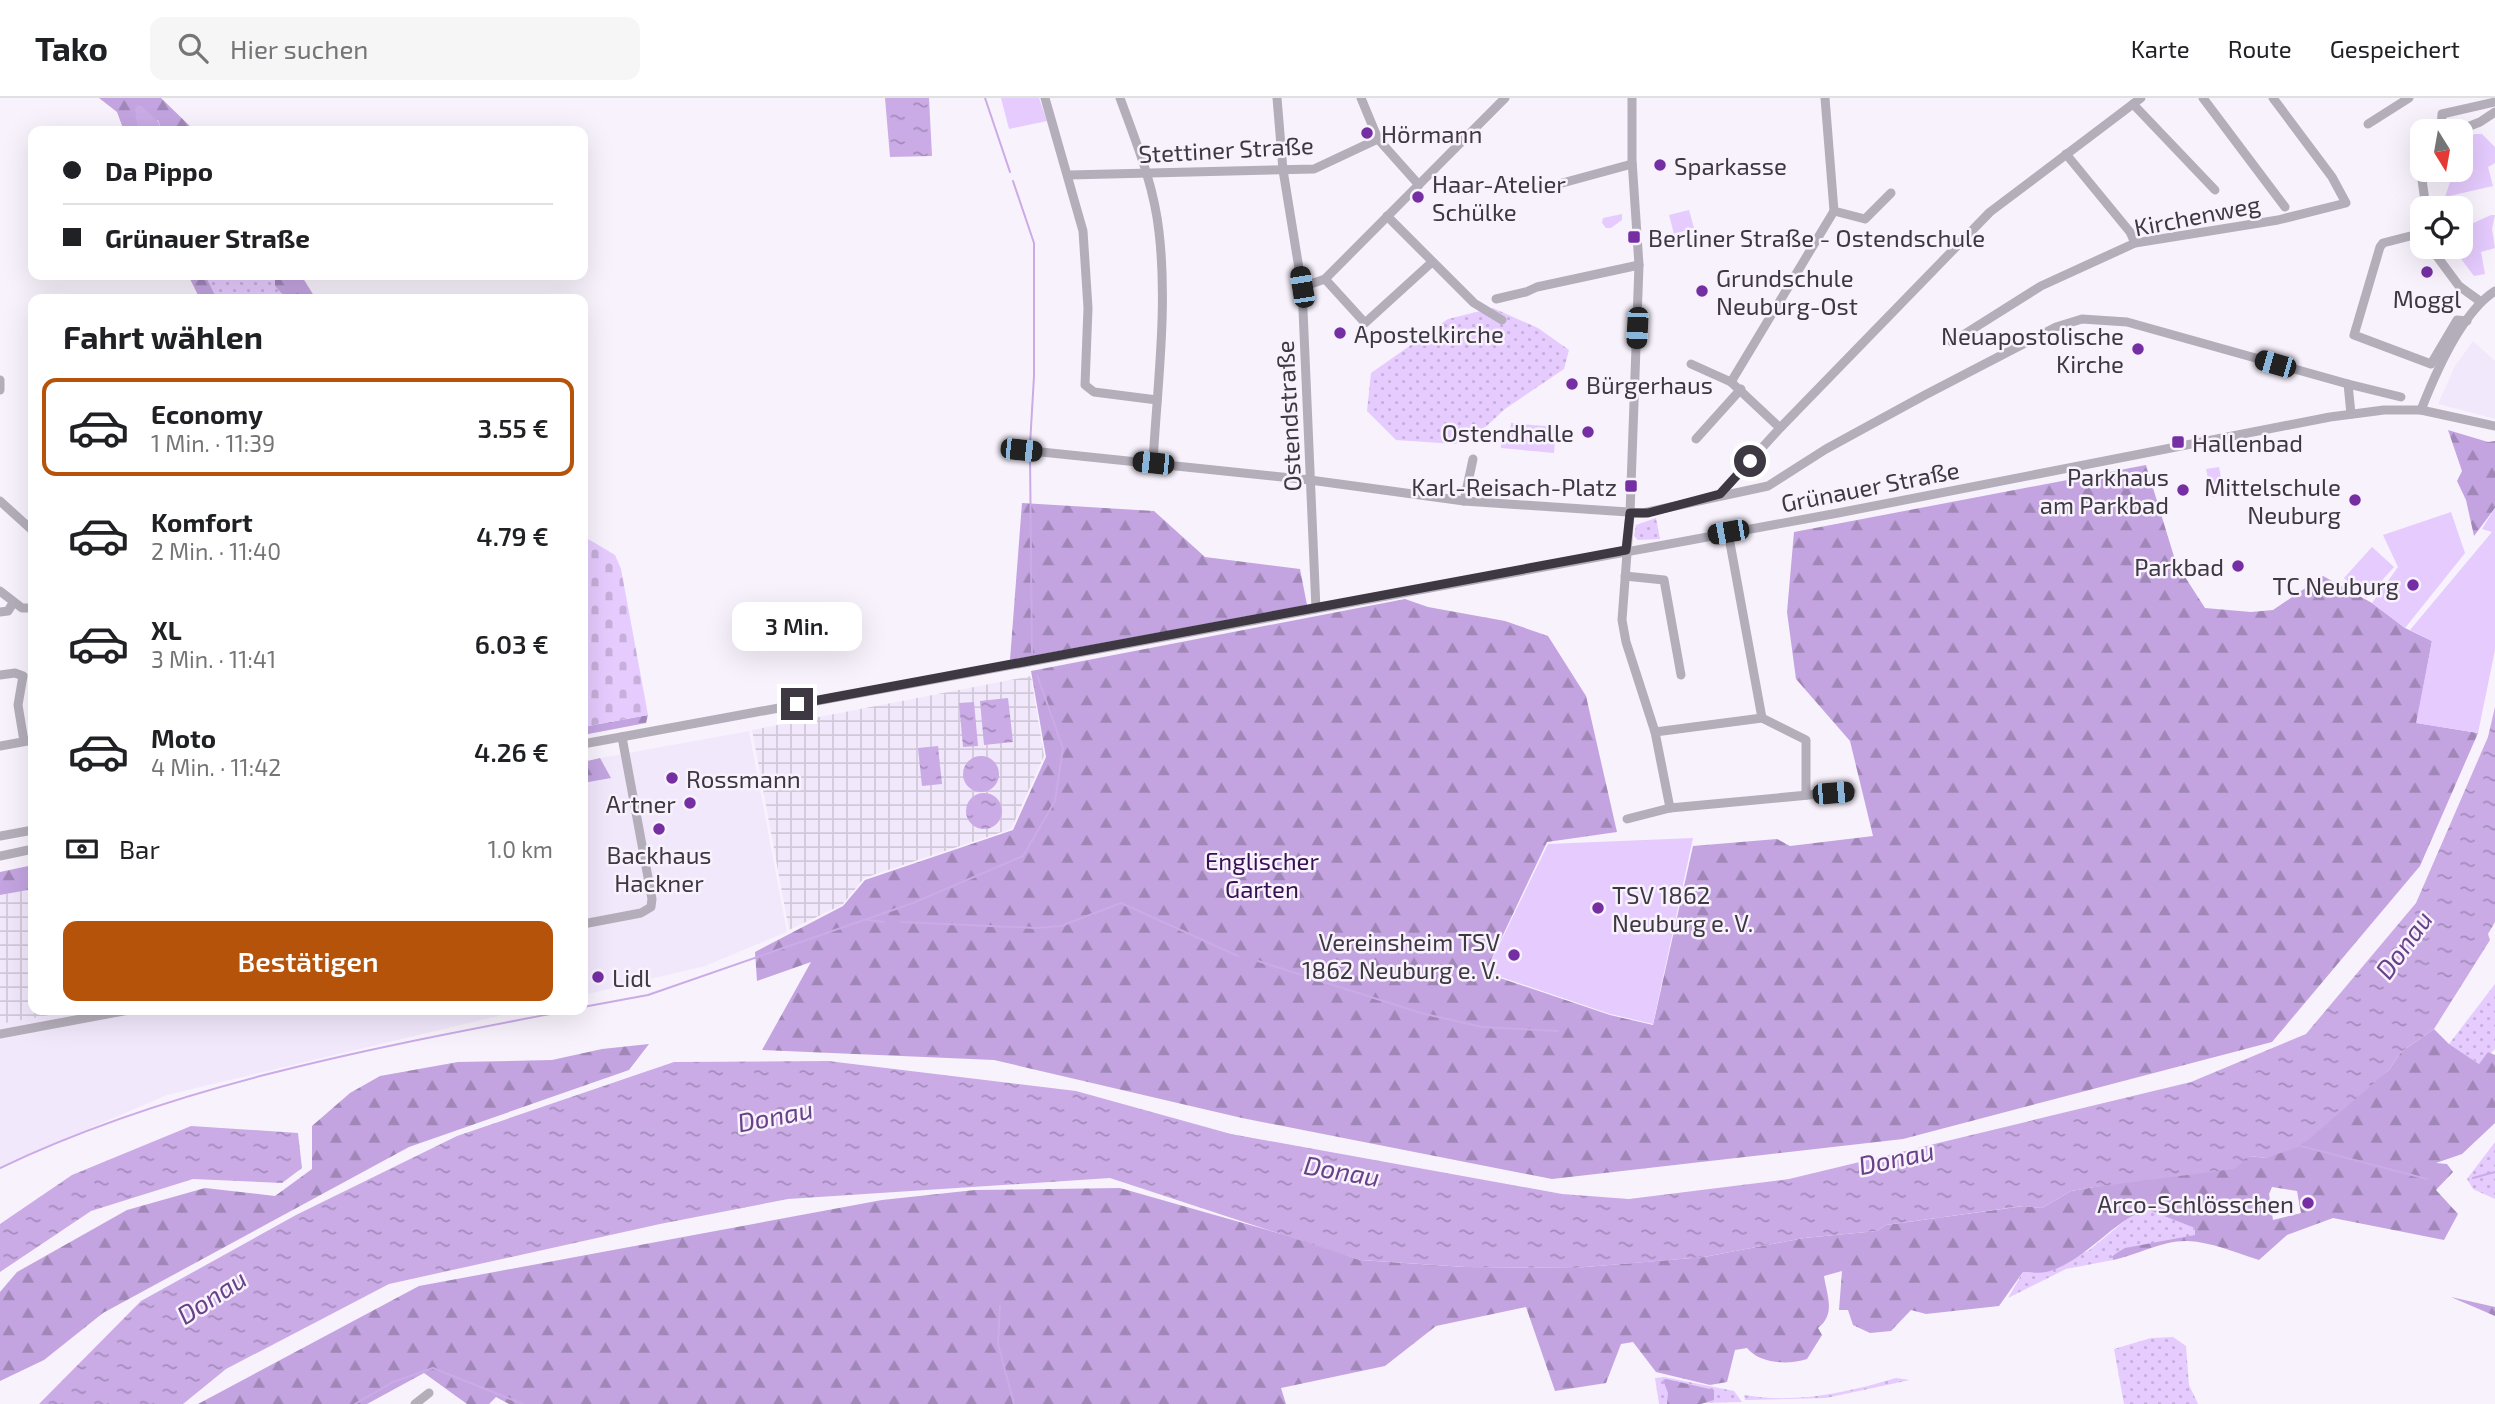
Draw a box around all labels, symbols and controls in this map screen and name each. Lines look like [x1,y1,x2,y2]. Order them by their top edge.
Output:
search box [150,17,640,80]
text: Tako [35,28,108,68]
icon: search [174,29,212,67]
text: Hier suchen [230,33,368,64]
text: Karte [2131,34,2190,63]
text: Route [2228,34,2292,63]
text: Gespeichert [2330,34,2460,63]
place label: Hörmann [1381,119,1482,148]
north arrow [2410,119,2473,182]
map controls [2410,119,2473,259]
marker: Hörmann [1359,125,1375,141]
street label: Stettiner Straße [1138,130,1314,168]
place label: Sparkasse [1674,151,1787,180]
text: Da Pippo [105,155,213,186]
marker: Sparkasse [1652,157,1668,173]
place label: Haar-Atelier Schülke [1432,169,1566,226]
marker: Haar-Atelier Schülke [1410,189,1426,205]
street label: Kirchenweg [2131,189,2263,241]
button: locate [2410,196,2473,259]
text: Grünauer Straße [105,222,310,253]
place label: Berliner Straße - Ostendschule [1648,223,1985,252]
marker: Berliner Straße - Ostendschule [1626,229,1642,245]
place label: Grundschule Neuburg-Ost [1716,263,1858,320]
marker: Moggl [2419,264,2435,280]
car [1289,265,1316,309]
marker: Grundschule Neuburg-Ost [1694,283,1710,299]
place label: Moggl [2393,284,2461,313]
car [1626,306,1649,350]
text: Fahrt wählen [63,317,263,355]
place label: Apostelkirche [1354,319,1504,348]
place label: Neuapostolische Kirche [1941,321,2124,378]
marker: Apostelkirche [1332,325,1348,341]
street label: Ostendstraße [1270,340,1306,492]
marker: Neuapostolische Kirche [2130,341,2146,357]
car [2252,348,2299,380]
place label: Bürgerhaus [1586,370,1713,399]
marker: Bürgerhaus [1564,376,1580,392]
icon: car [67,396,130,459]
text: Economy [151,398,263,429]
text: 3.55 € [478,412,549,443]
place label: Ostendhalle [1442,418,1574,447]
marker: Ostendhalle [1580,424,1596,440]
place label: Hallenbad [2192,428,2303,457]
text: 1 Min. · 11:39 [151,429,275,457]
marker: Hallenbad [2170,434,2186,450]
car [1000,437,1043,463]
route start [1734,445,1766,477]
car [1132,450,1175,476]
street label: Grünauer Straße [1778,455,1962,517]
place label: Parkhaus am Parkbad [2040,462,2169,519]
place label: Karl-Reisach-Platz [1411,472,1617,501]
place label: Mittelschule Neuburg [2204,472,2341,529]
marker: Karl-Reisach-Platz [1623,478,1639,494]
marker: Parkhaus am Parkbad [2175,482,2191,498]
marker: Mittelschule Neuburg [2347,492,2363,508]
icon: car [67,504,130,567]
text: Komfort [151,506,253,537]
car [1706,518,1751,546]
text: 4.79 € [476,520,549,551]
text: 2 Min. · 11:40 [151,537,281,565]
place label: Parkbad [2134,552,2224,581]
marker: Parkbad [2230,558,2246,574]
place label: TC Neuburg [2273,571,2399,600]
marker: TC Neuburg [2405,577,2421,593]
callout: 3 Min. [732,602,862,652]
icon: car [67,612,130,675]
text: 3 Min. [765,612,829,640]
text: XL [151,614,182,645]
text: 6.03 € [475,628,549,659]
text: 3 Min. · 11:41 [151,645,276,673]
route end [781,688,813,720]
icon: car [67,720,130,783]
text: Moto [151,722,216,753]
text: 4.26 € [474,736,549,767]
text: 4 Min. · 11:42 [151,753,281,781]
place label: Rossmann [686,764,801,793]
marker: Rossmann [664,770,680,786]
car [1812,781,1855,805]
place label: Artner [606,789,676,818]
marker: Artner [682,795,698,811]
marker: Backhaus Hackner [651,821,667,837]
icon: cash [63,830,101,868]
text: Bar [119,833,160,864]
text: 1.0 km [488,835,553,863]
place label: Backhaus Hackner [607,840,712,897]
park label: Englischer Garten [1205,846,1319,903]
place label: TSV 1862 Neuburg e. V. [1612,880,1753,937]
marker: TSV 1862 Neuburg e. V. [1590,900,1606,916]
water label: Donau [2368,904,2438,984]
button: Bestätigen [63,921,553,1001]
place label: Vereinsheim TSV 1862 Neuburg e. V. [1302,927,1500,984]
marker: Vereinsheim TSV 1862 Neuburg e. V. [1506,947,1522,963]
place label: Lidl [612,963,651,992]
marker: Lidl [590,969,606,985]
water label: Donau [734,1092,816,1138]
water label: Donau [1855,1134,1937,1180]
water label: Donau [1302,1148,1382,1192]
place label: Arco-Schlösschen [2097,1189,2294,1218]
marker: Arco-Schlösschen [2300,1195,2316,1211]
water label: Donau [170,1262,252,1330]

